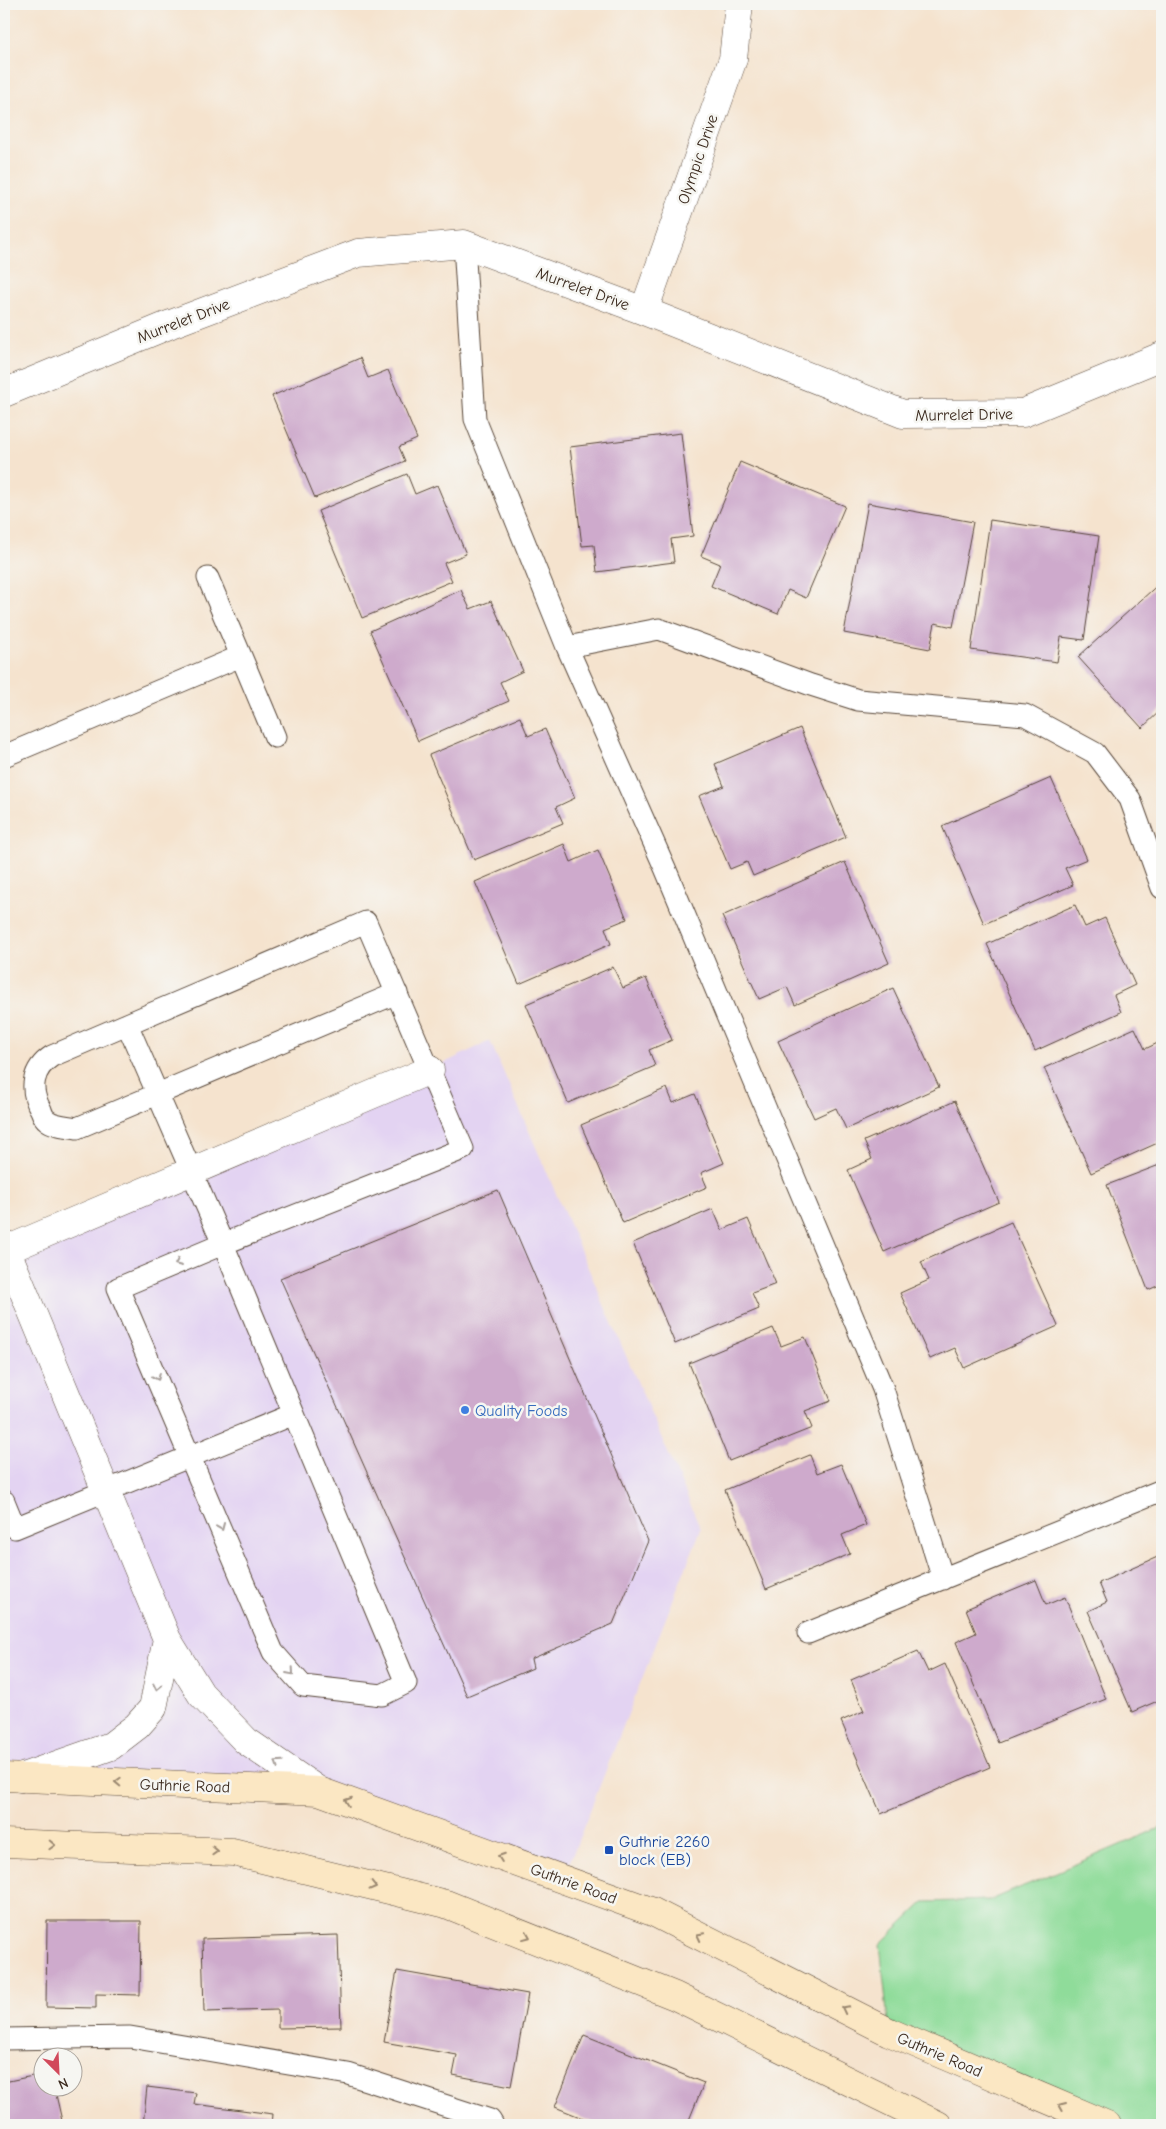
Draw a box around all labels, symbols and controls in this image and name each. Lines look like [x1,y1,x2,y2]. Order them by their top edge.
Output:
street label: Olympic Drive [674,112,722,207]
street label: Murrelet Drive [534,264,632,314]
street label: Murrelet Drive [134,295,232,347]
street label: Murrelet Drive [915,405,1013,425]
one-way arrow [174,1257,183,1267]
one-way arrow [150,1372,161,1381]
place label: Quality Foods [475,1402,568,1420]
marker: Quality Foods [459,1404,471,1416]
one-way arrow [215,1522,225,1531]
one-way arrow [285,1667,294,1676]
one-way arrow [152,1682,163,1691]
one-way arrow [275,1760,284,1769]
street label: Guthrie Road [139,1775,231,1797]
one-way arrow [113,1777,121,1787]
one-way arrow [344,1797,353,1807]
place label: Guthrie 2260 block (EB) [619,1833,710,1869]
one-way arrow [49,1840,57,1850]
marker: Guthrie 2260 block (EB) [603,1844,615,1856]
one-way arrow [212,1846,219,1856]
one-way arrow [497,1853,506,1863]
street label: Guthrie Road [528,1860,619,1908]
one-way arrow [369,1880,378,1891]
one-way arrow [522,1930,531,1941]
one-way arrow [697,1932,706,1942]
one-way arrow [841,2005,850,2015]
street label: Guthrie Road [894,2029,985,2081]
north arrow [32,2046,82,2096]
text: N [55,2074,71,2093]
one-way arrow [1058,2102,1067,2112]

